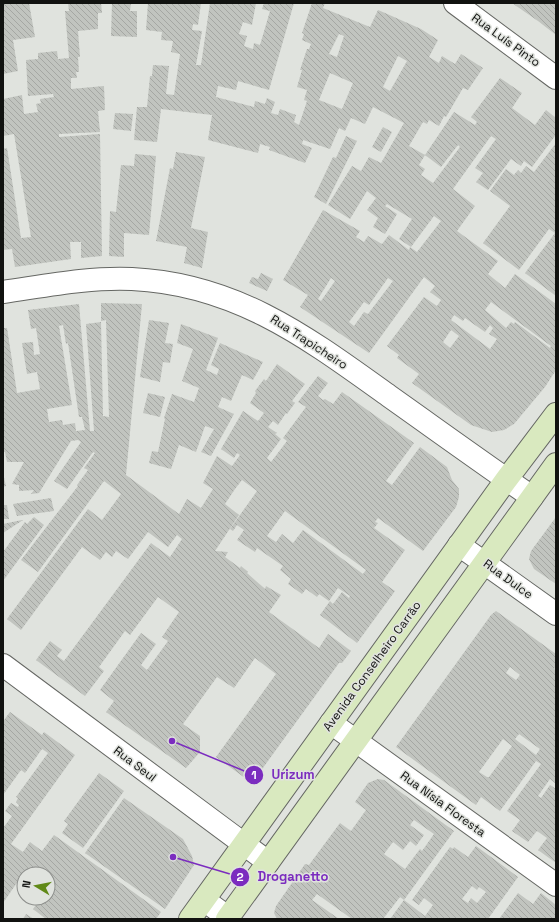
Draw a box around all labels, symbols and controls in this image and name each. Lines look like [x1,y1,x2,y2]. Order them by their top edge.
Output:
street label: Rua Luís Pinto [468,10,544,70]
street label: Rua Trapicheiro [267,311,351,373]
street label: Rua Dulce [480,556,536,602]
street label: Avenida Conselheiro Carrão [319,598,425,734]
street label: Rua Seul [110,743,160,785]
callout: Urizum [244,762,323,787]
text: Urizum [271,766,315,783]
text: 1 [251,767,257,783]
street label: Rua Nísia Floresta [397,768,489,840]
callout: Droganetto [230,864,337,889]
north arrow [16,866,56,906]
text: Droganetto [258,868,329,885]
text: 2 [236,869,244,885]
text: N [19,879,34,889]

